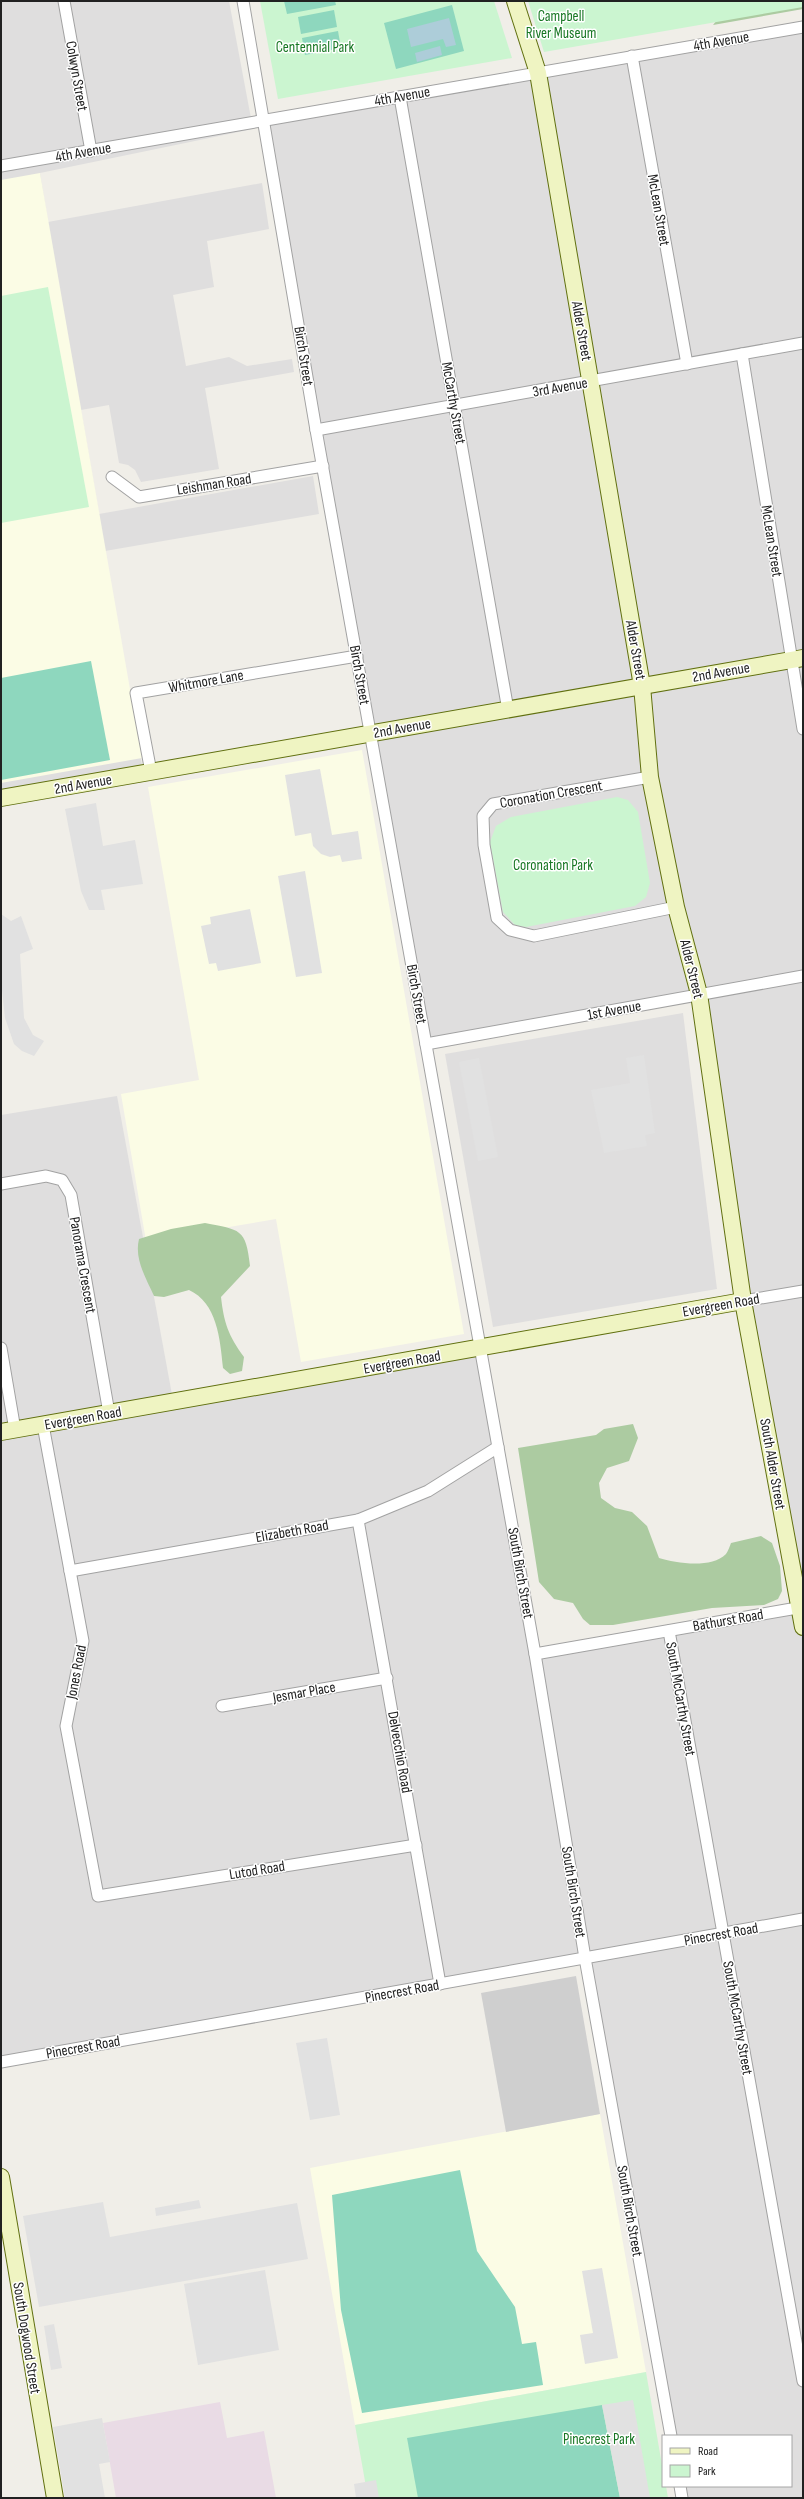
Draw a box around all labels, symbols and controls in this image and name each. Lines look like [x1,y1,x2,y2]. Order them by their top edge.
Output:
park label: Campbell River Museum [526,7,596,43]
street label: 4th Avenue [692,27,750,56]
park label: Centennial Park [276,38,355,57]
street label: Colwyn Street [61,40,92,113]
street label: 4th Avenue [373,82,431,111]
street label: 4th Avenue [54,138,112,167]
street label: McLean Street [643,173,674,248]
street label: Alder Street [567,299,596,363]
street label: Birch Street [289,325,318,388]
street label: McCarthy Street [437,361,470,446]
street label: 3rd Avenue [531,373,589,402]
street label: Leishman Road [175,469,253,500]
street label: McLean Street [756,504,787,579]
street label: Alder Street [621,618,650,682]
street label: Birch Street [345,644,374,707]
street label: 2nd Avenue [691,658,751,687]
street label: Whitmore Lane [167,666,245,697]
street label: 2nd Avenue [372,714,432,743]
street label: 2nd Avenue [53,770,113,799]
street label: Coronation Crescent [498,776,604,813]
park label: Coronation Park [513,856,593,875]
street label: Alder Street [675,937,708,1001]
street label: Birch Street [402,963,431,1026]
street label: 1st Avenue [586,996,642,1025]
street label: Panorama Crescent [65,1215,100,1315]
street label: Evergreen Road [681,1289,761,1322]
street label: Evergreen Road [362,1346,442,1379]
street label: Evergreen Road [43,1402,123,1435]
street label: South Alder Street [755,1417,790,1512]
street label: Elizabeth Road [254,1516,330,1547]
street label: South Birch Street [503,1526,538,1621]
street label: Bathurst Road [691,1605,765,1636]
street label: South McCarthy Street [661,1641,700,1758]
street label: Jones Road [62,1644,91,1702]
street label: Jesmar Place [270,1678,337,1708]
street label: Delvecchio Road [383,1710,416,1794]
street label: South Birch Street [557,1845,590,1940]
street label: Lutod Road [228,1857,286,1884]
street label: Pinecrest Road [683,1919,760,1950]
street label: South McCarthy Street [718,1960,757,2077]
street label: Pinecrest Road [364,1976,441,2007]
street label: Pinecrest Road [45,2032,122,2063]
street label: South Birch Street [612,2164,647,2259]
street label: South Dogwood Street [8,2281,45,2396]
park label: Pinecrest Park [563,2430,635,2449]
legend [662,2435,792,2487]
text: Road [698,2444,718,2459]
text: Park [698,2464,716,2479]

